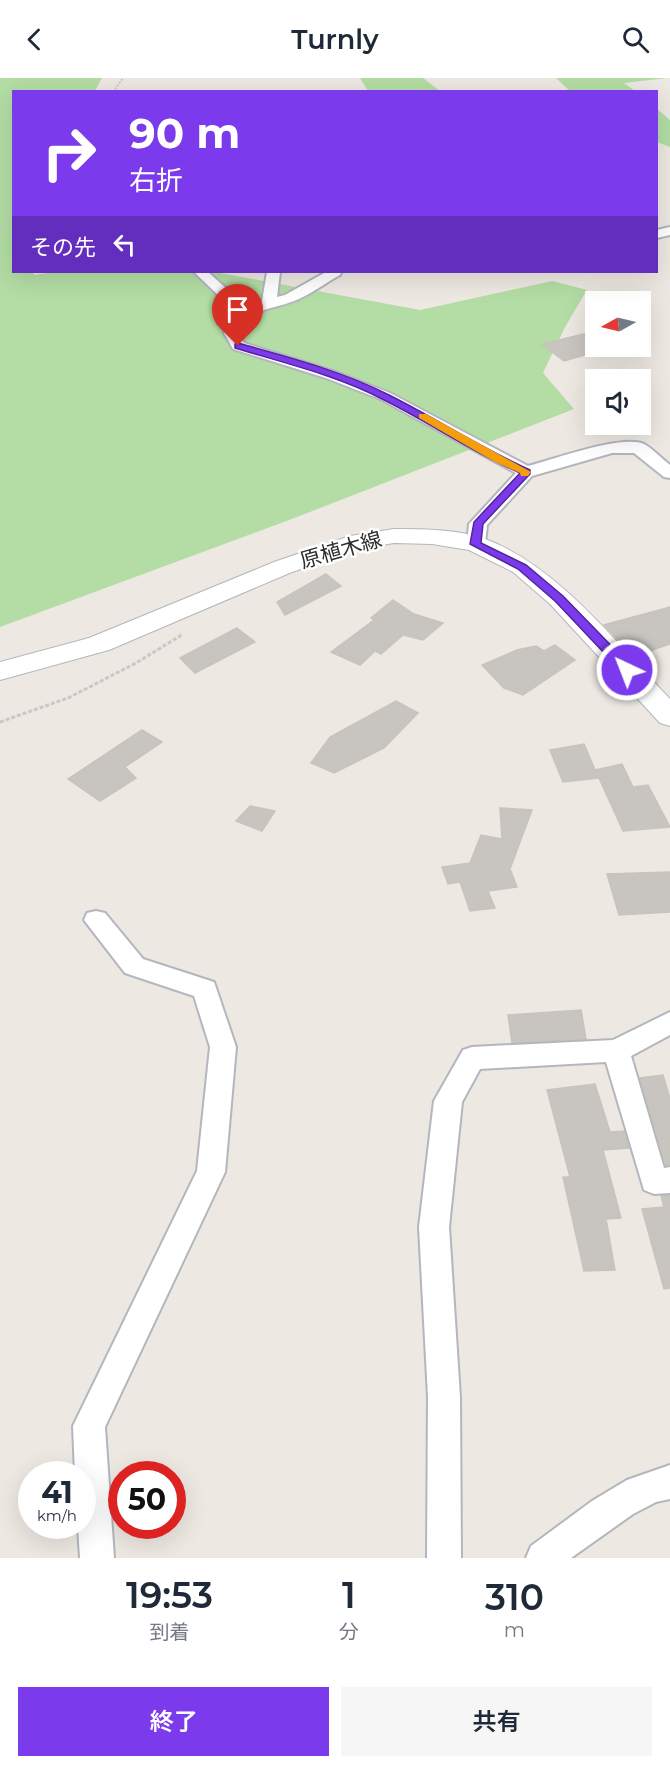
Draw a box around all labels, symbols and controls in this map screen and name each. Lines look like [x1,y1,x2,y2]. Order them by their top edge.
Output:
icon: back [18,23,51,56]
text: Turnly [291,23,379,56]
icon: search [619,23,652,56]
text: 90 m [129,107,240,159]
icon: right [30,114,108,192]
text: 右折 [129,164,183,197]
icon: left [108,228,141,261]
text: その先 [30,234,96,261]
pin [212,284,263,346]
north arrow [585,291,651,357]
map controls [585,291,651,435]
icon: arrive [221,293,254,326]
button: sound [585,369,651,435]
street label: 原植木線 [297,526,385,573]
position arrow [595,638,659,702]
speed limit sign: 50 [108,1461,186,1539]
text: 41 [41,1474,73,1511]
text: km/h [37,1506,77,1525]
text: 19:53 [126,1573,213,1617]
text: 1 [342,1573,356,1617]
text: 310 [485,1575,544,1619]
text: m [504,1618,525,1642]
text: 到着 [149,1620,189,1644]
text: 分 [339,1620,359,1644]
button: 終了 [18,1687,329,1756]
button: 共有 [341,1687,652,1756]

